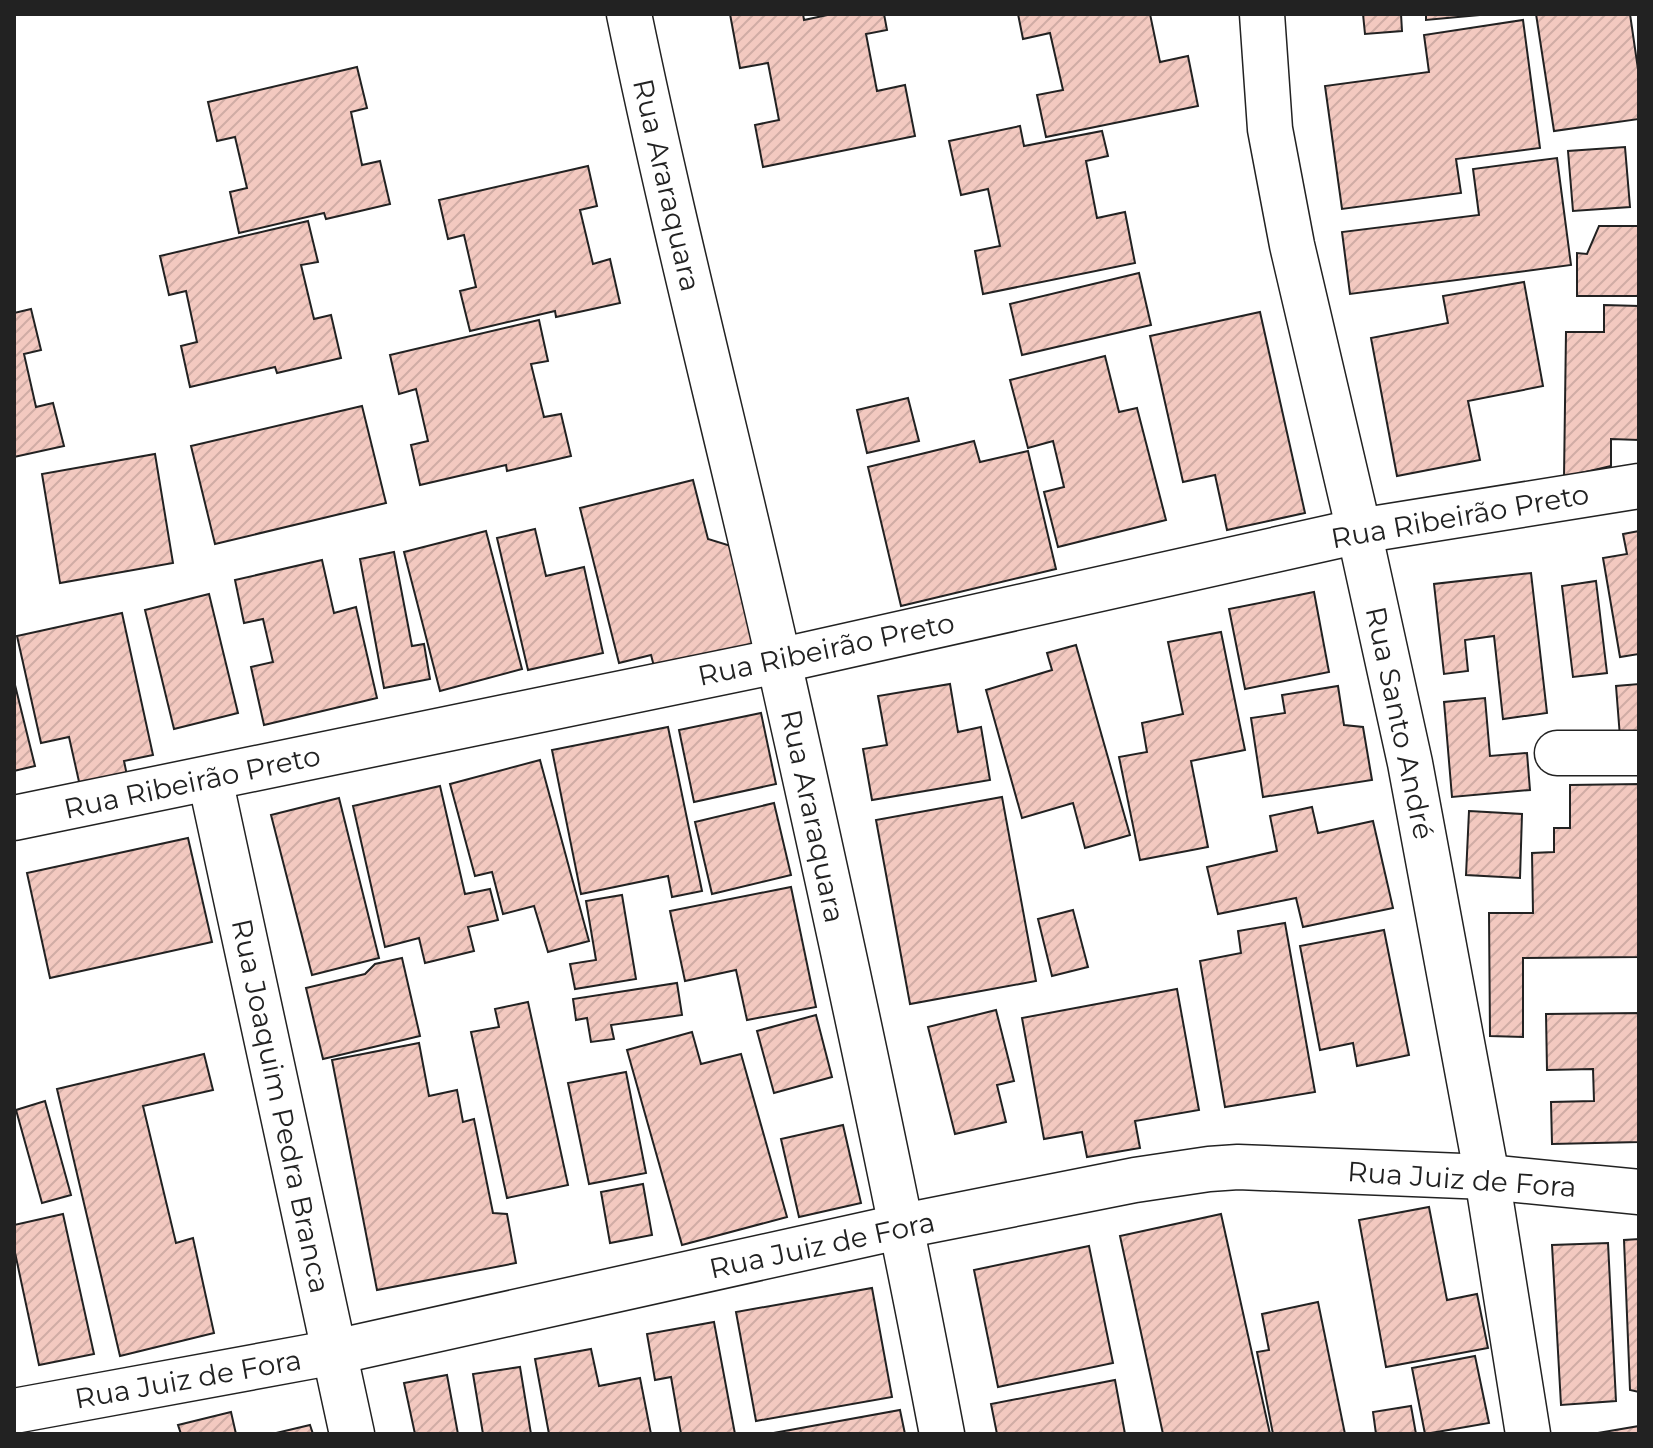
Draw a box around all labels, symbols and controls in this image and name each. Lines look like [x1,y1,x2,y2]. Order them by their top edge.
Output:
street label: Rua Araraquara [626,75,708,295]
street label: Rua Ribeirão Preto [1328,477,1592,555]
street label: Rua Santo André [1359,604,1441,842]
street label: Rua Ribeirão Preto [695,605,957,693]
street label: Rua Araraquara [774,706,852,926]
street label: Rua Ribeirão Preto [61,738,323,826]
street label: Rua Joaquim Pedra Branca [225,916,337,1296]
street label: Rua Juiz de Fora [1346,1154,1578,1204]
street label: Rua Juiz de Fora [706,1205,938,1285]
street label: Rua Juiz de Fora [72,1342,304,1416]

